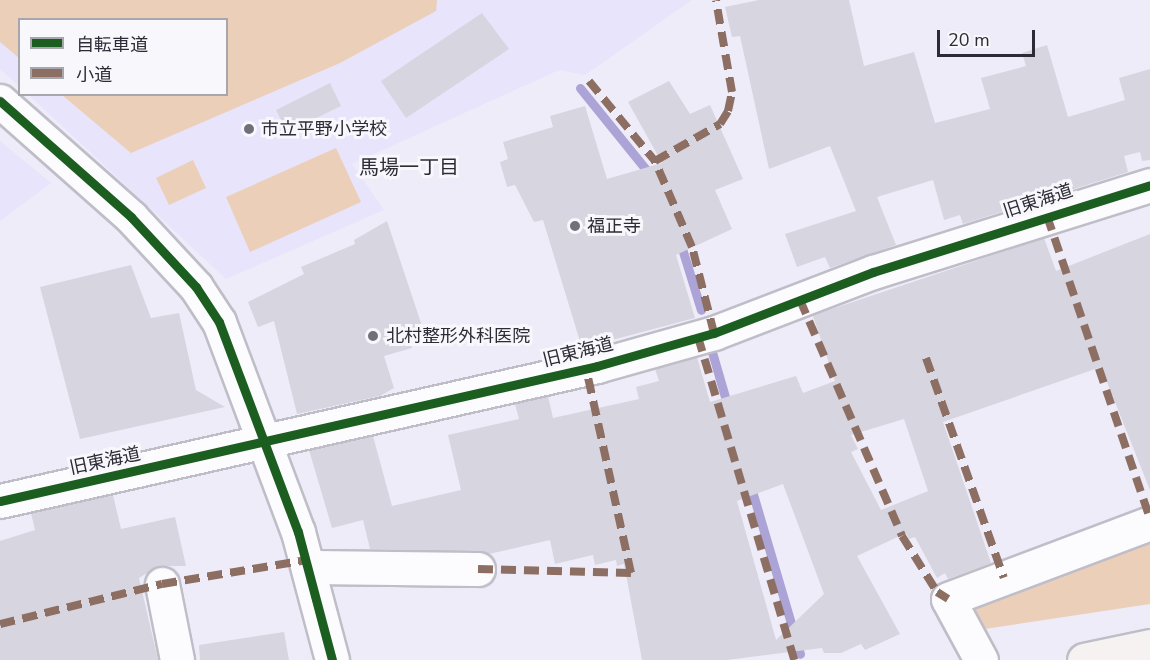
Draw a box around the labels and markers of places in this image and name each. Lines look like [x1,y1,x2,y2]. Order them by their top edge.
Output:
place label: 市立平野小学校 [261,118,387,140]
marker: 市立平野小学校 [242,122,256,136]
place label: 福正寺 [587,215,641,237]
marker: 福正寺 [568,219,582,233]
place label: 北村整形外科医院 [386,325,530,347]
marker: 北村整形外科医院 [364,327,382,345]

